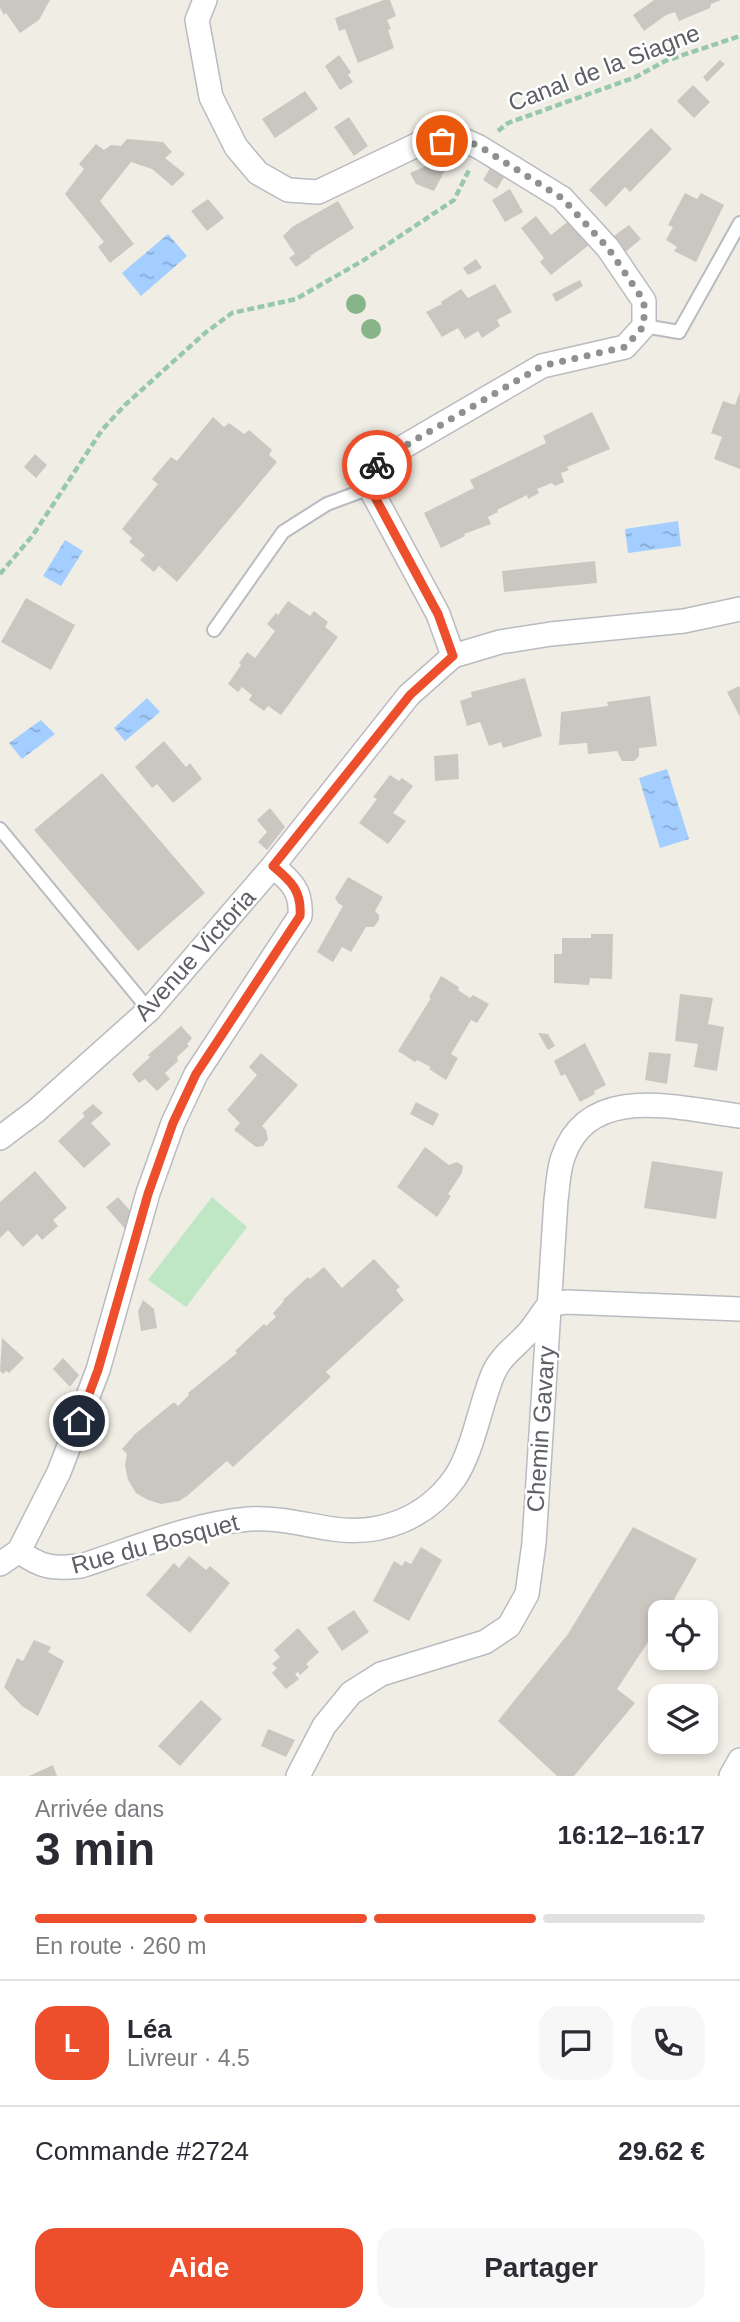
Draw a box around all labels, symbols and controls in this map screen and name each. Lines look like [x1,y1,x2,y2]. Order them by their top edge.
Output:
street label: Canal de la Siagne [504,19,703,116]
pin [412,111,472,171]
icon: bag [423,122,461,160]
courier [342,430,412,500]
icon: bike [358,446,396,484]
street label: Avenue Victoria [129,883,261,1026]
street label: Chemin Gavary [521,1345,560,1513]
pin [49,1391,109,1451]
icon: home [60,1402,98,1440]
street label: Rue du Bosquet [68,1508,242,1579]
map controls [648,1600,718,1754]
button: locate [648,1600,718,1670]
button: layers [648,1684,718,1754]
text: Arrivée dans [35,1796,164,1822]
text: 16:12–16:17 [558,1820,705,1850]
text: 3 min [35,1823,155,1875]
text: En route · 260 m [35,1933,206,1959]
button: chat [539,2006,613,2080]
button: phone [631,2006,705,2080]
text: Léa [127,2014,172,2044]
text: L [64,2028,80,2058]
text: Livreur · 4.5 [127,2045,250,2071]
text: Commande #2724 [35,2136,249,2166]
text: 29.62 € [618,2136,705,2166]
button: Aide [35,2228,363,2308]
button: Partager [377,2228,705,2308]

